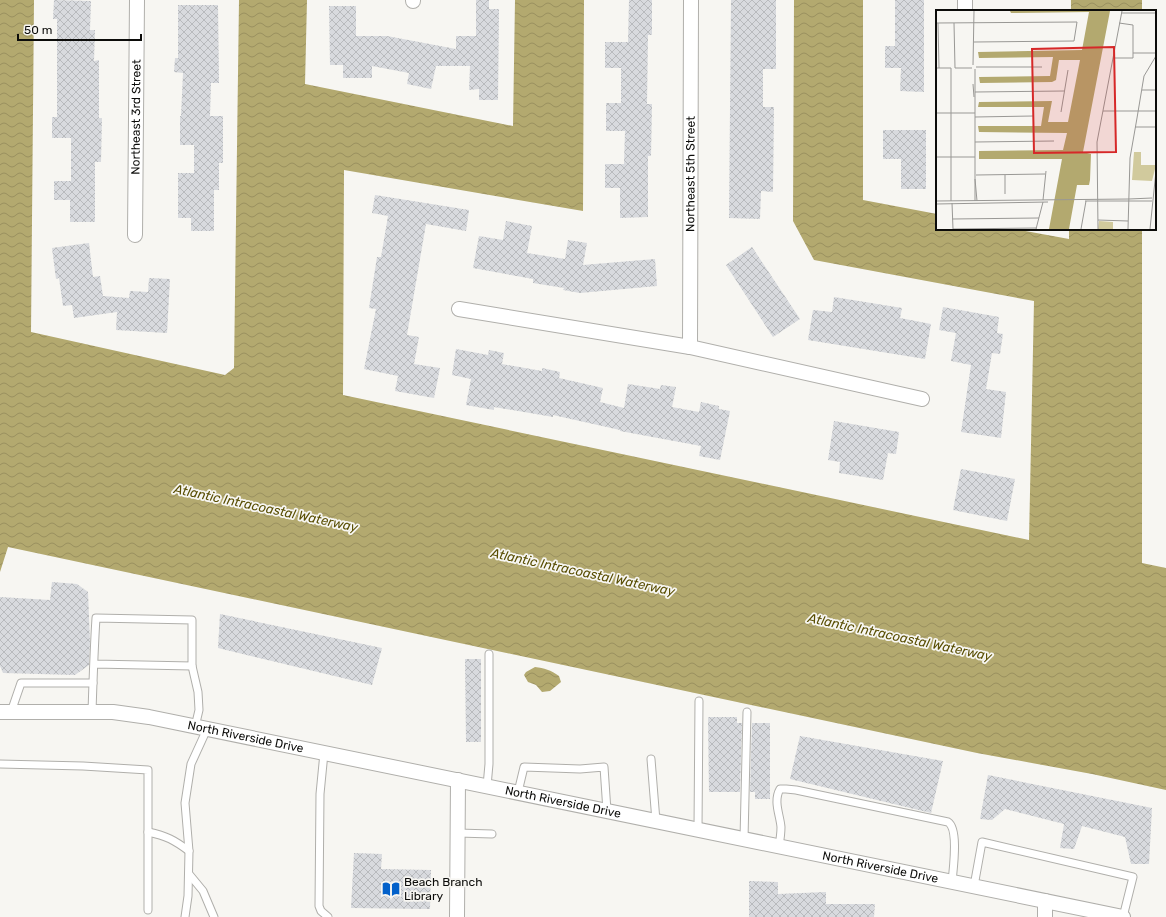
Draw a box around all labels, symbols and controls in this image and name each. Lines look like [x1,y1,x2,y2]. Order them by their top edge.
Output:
inset map [936,10,1156,230]
scale bar [18,16,141,42]
text: 50 m [24,23,52,37]
street label: Northeast 3rd Street [129,59,143,175]
street label: Northeast 5th Street [683,116,698,232]
water label: Atlantic Intracoastal Waterway [172,481,360,535]
water label: Atlantic Intracoastal Waterway [489,545,677,599]
water label: Atlantic Intracoastal Waterway [806,610,994,664]
street label: North Riverside Drive [186,718,305,756]
street label: North Riverside Drive [504,783,623,821]
street label: North Riverside Drive [821,848,940,886]
place label: Beach Branch Library [404,875,483,903]
library icon: Beach Branch Library [381,879,401,899]

